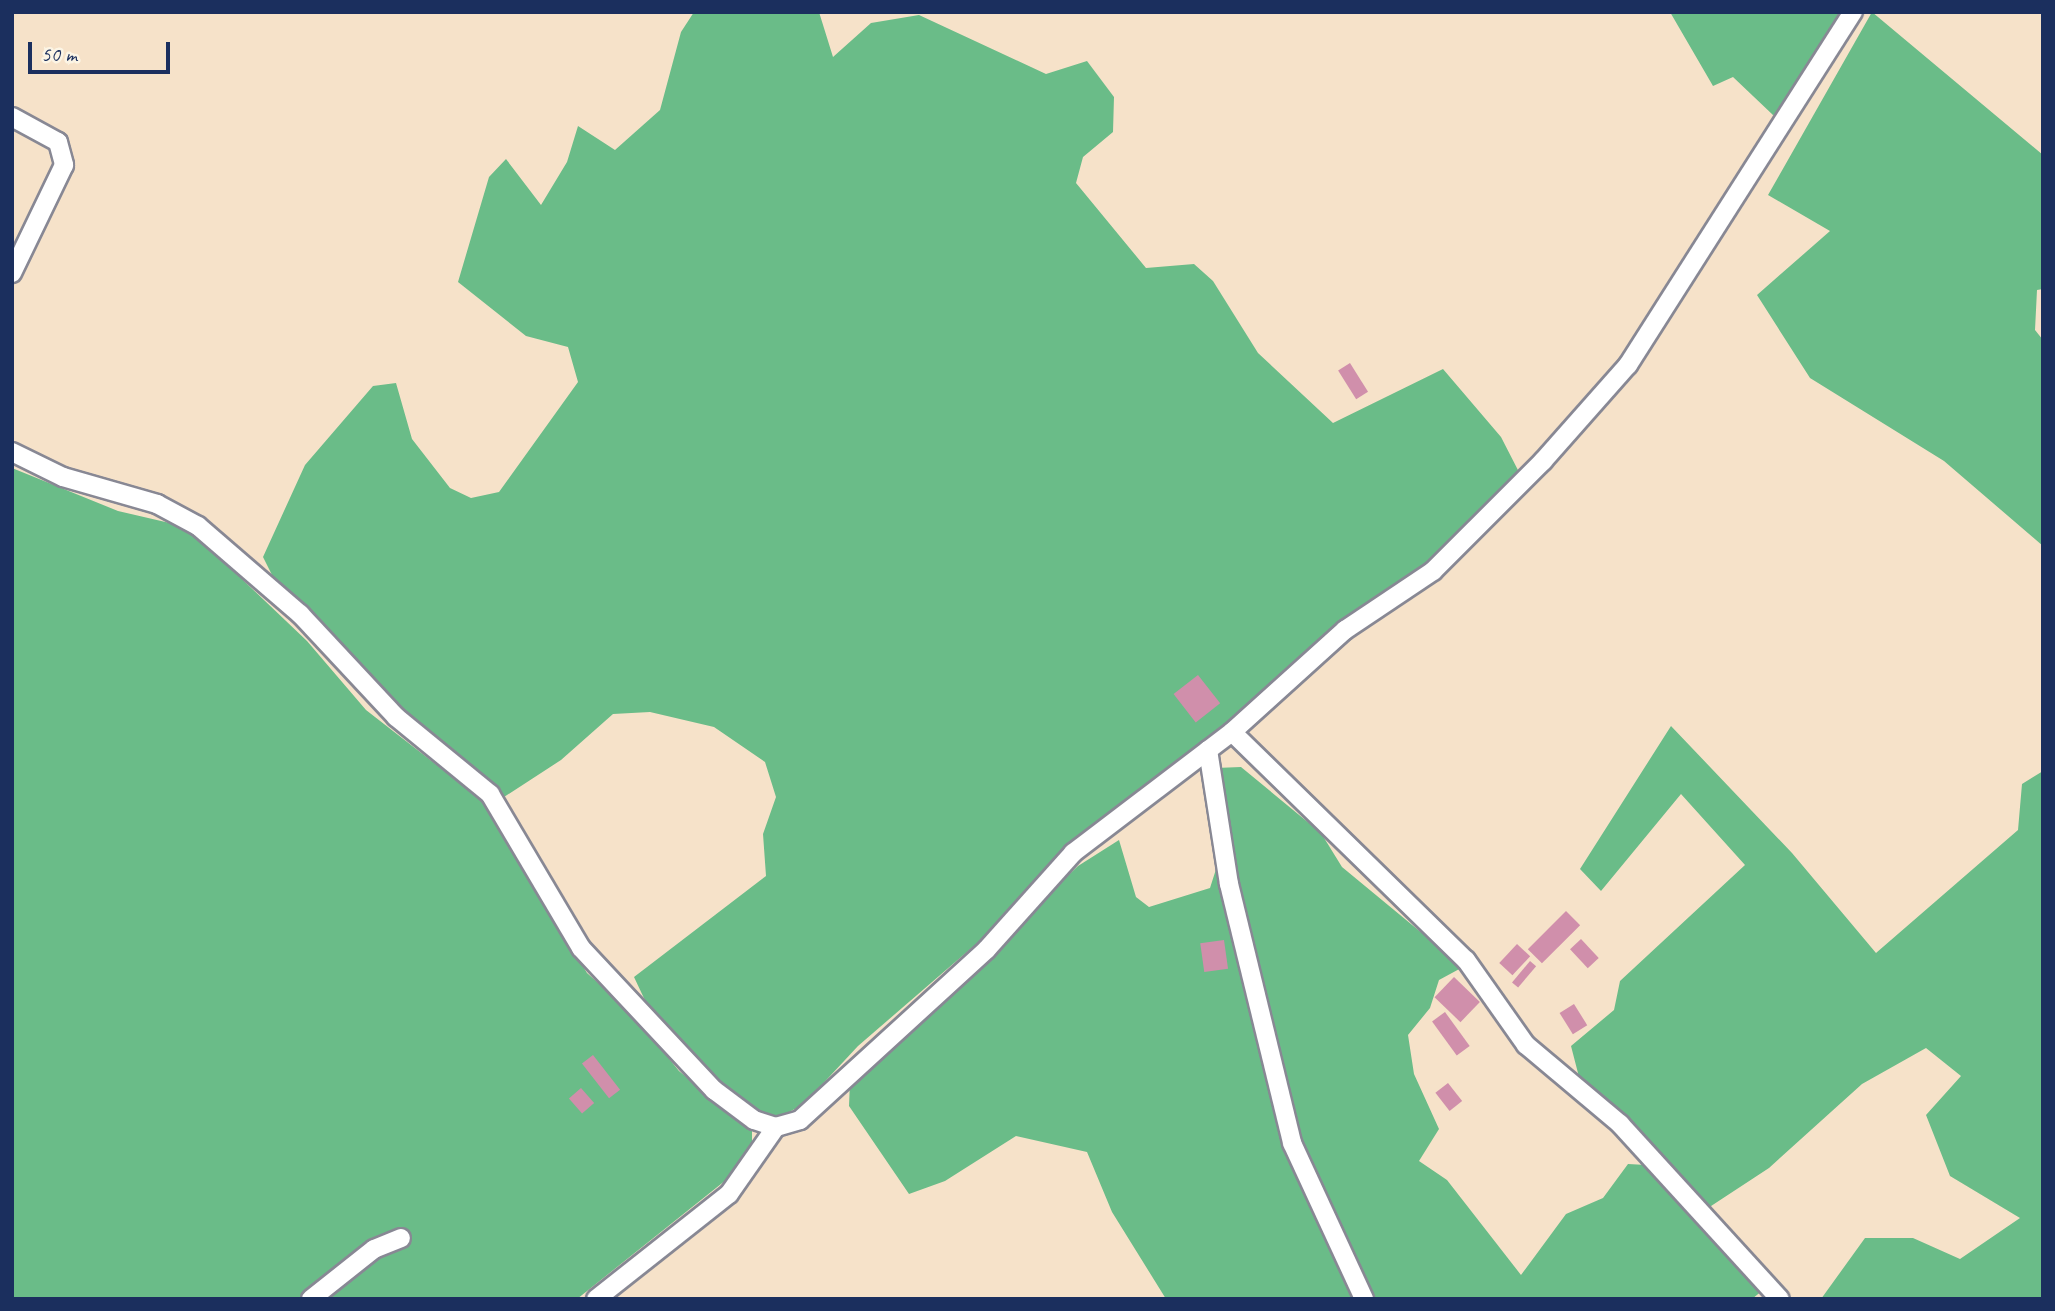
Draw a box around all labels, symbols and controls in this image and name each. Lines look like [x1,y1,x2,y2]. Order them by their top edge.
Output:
scale bar [32,28,173,72]
text: 50 m [41,41,77,67]

